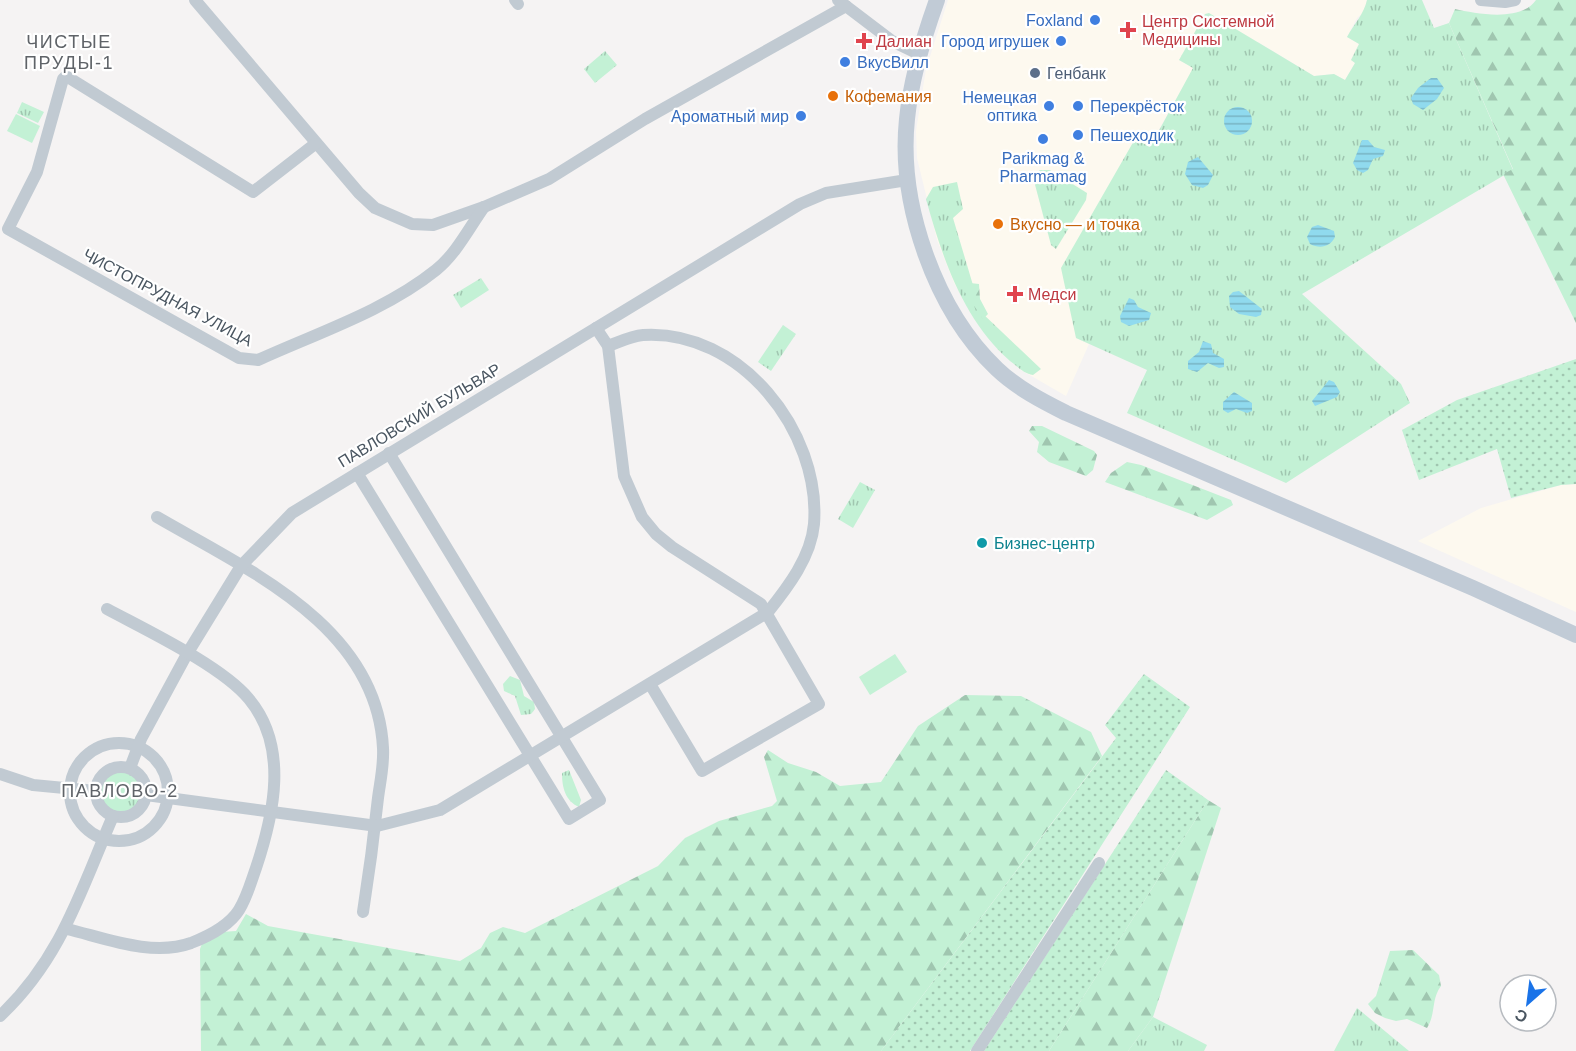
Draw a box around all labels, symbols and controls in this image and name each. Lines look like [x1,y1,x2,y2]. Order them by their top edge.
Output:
place label: Foxland [1026,12,1083,29]
marker: Foxland [1088,13,1102,27]
place label: Центр Системной Медицины [1142,13,1274,48]
marker: Центр Системной Медицины [1119,21,1137,39]
district label: ЧИСТЫЕ ПРУДЫ-1 [24,32,114,73]
place label: Далиан [876,33,932,50]
place label: Город игрушек [941,33,1050,50]
marker: Далиан [857,34,871,48]
marker: Город игрушек [1054,34,1068,48]
place label: ВкусВилл [857,54,929,71]
marker: ВкусВилл [838,55,852,69]
place label: Генбанк [1047,65,1107,82]
marker: Генбанк [1028,66,1042,80]
place label: Кофемания [845,88,932,105]
marker: Кофемания [826,89,840,103]
place label: Немецкая оптика [963,89,1037,124]
place label: Перекрёсток [1090,98,1185,115]
marker: Немецкая оптика [1042,99,1056,113]
marker: Перекрёсток [1071,99,1085,113]
place label: Ароматный мир [671,108,789,125]
marker: Ароматный мир [794,109,808,123]
place label: Пешеходик [1090,127,1174,144]
marker: Пешеходик [1071,128,1085,142]
marker: Parikmag & Pharmamag [1036,132,1050,146]
place label: Parikmag & Pharmamag [999,150,1087,185]
place label: Вкусно — и точка [1010,216,1140,233]
marker: Вкусно — и точка [991,217,1005,231]
street label: ЧИСТОПРУДНАЯ УЛИЦА [80,246,256,350]
marker: Медси [1006,285,1024,303]
place label: Медси [1028,286,1076,303]
street label: ПАВЛОВСКИЙ БУЛЬВАР [335,359,503,471]
place label: Бизнес-центр [994,535,1095,552]
marker: Бизнес-центр [975,536,989,550]
district label: ПАВЛОВО-2 [61,781,179,801]
north arrow [1498,973,1558,1033]
text: С [1512,1005,1530,1026]

